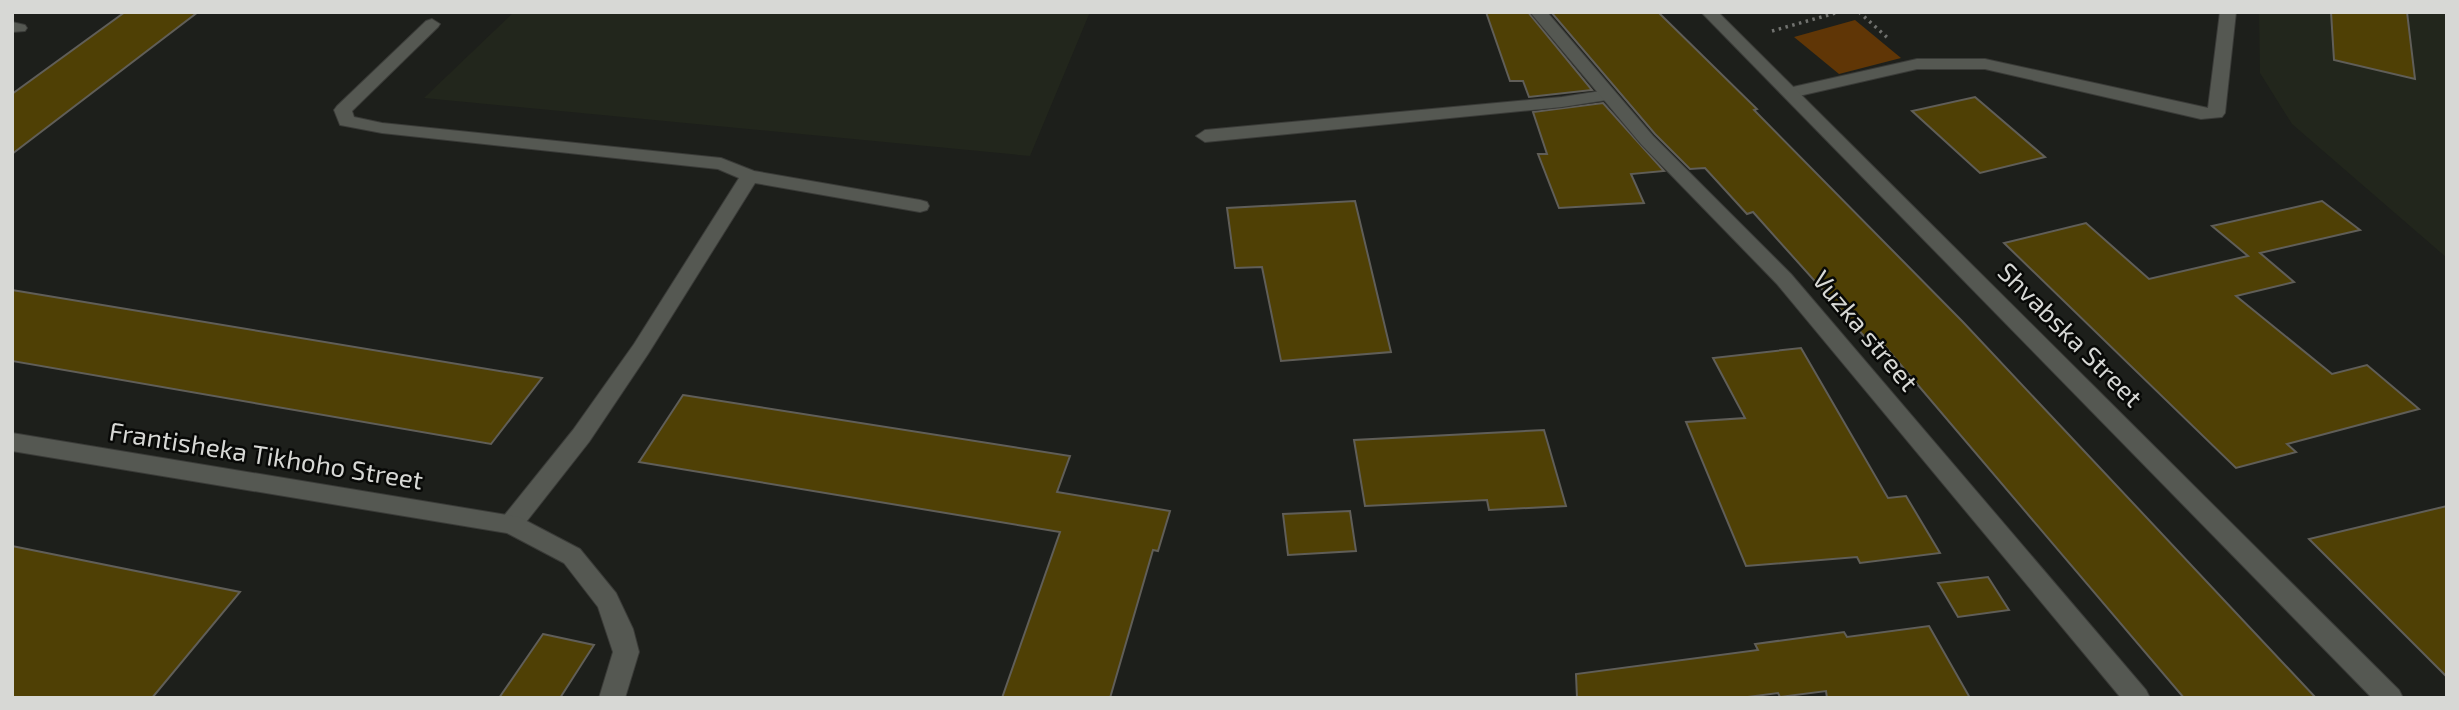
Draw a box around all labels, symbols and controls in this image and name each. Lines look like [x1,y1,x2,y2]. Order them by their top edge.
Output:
street label: Shvabska Street [1992,255,2150,413]
street label: Vuzka street [1807,264,1926,397]
street label: Frantisheka Tikhoho Street [107,414,425,495]

